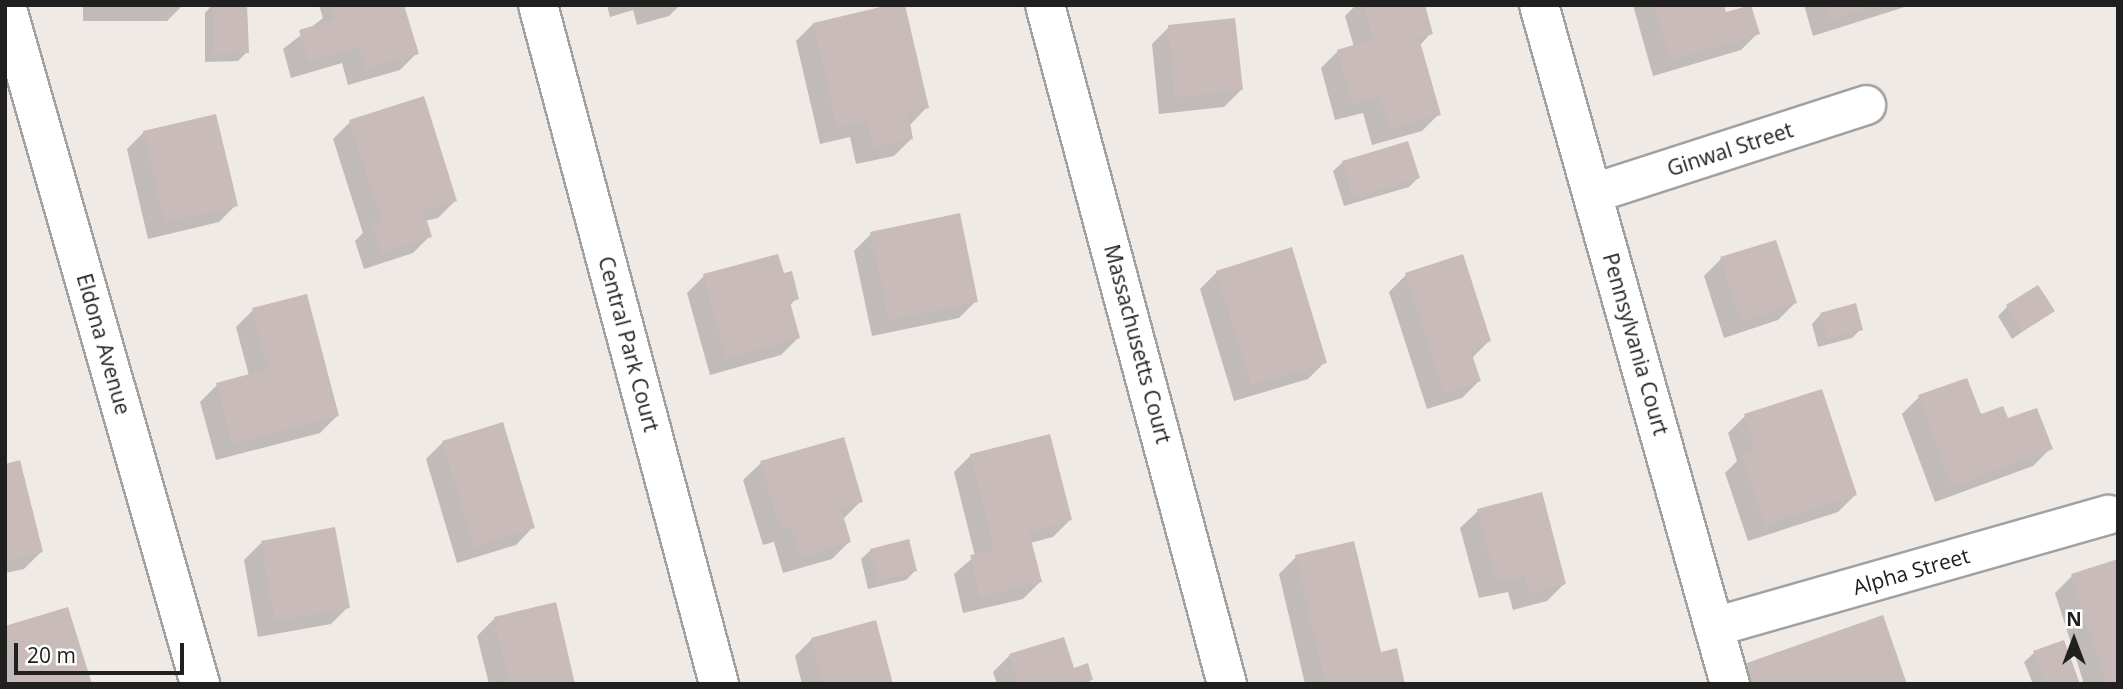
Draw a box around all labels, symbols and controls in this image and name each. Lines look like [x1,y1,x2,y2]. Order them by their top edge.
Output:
street label: Ginwal Street [1664,117,1796,181]
street label: Massachusetts Court [1099,242,1177,446]
street label: Pennsylvania Court [1598,250,1674,438]
street label: Central Park Court [593,254,665,434]
street label: Eldona Avenue [72,271,136,417]
street label: Alpha Street [1850,542,1972,600]
north arrow [2039,605,2109,675]
text: N [2066,606,2082,632]
scale bar [18,630,187,674]
text: 20 m [27,641,76,669]

